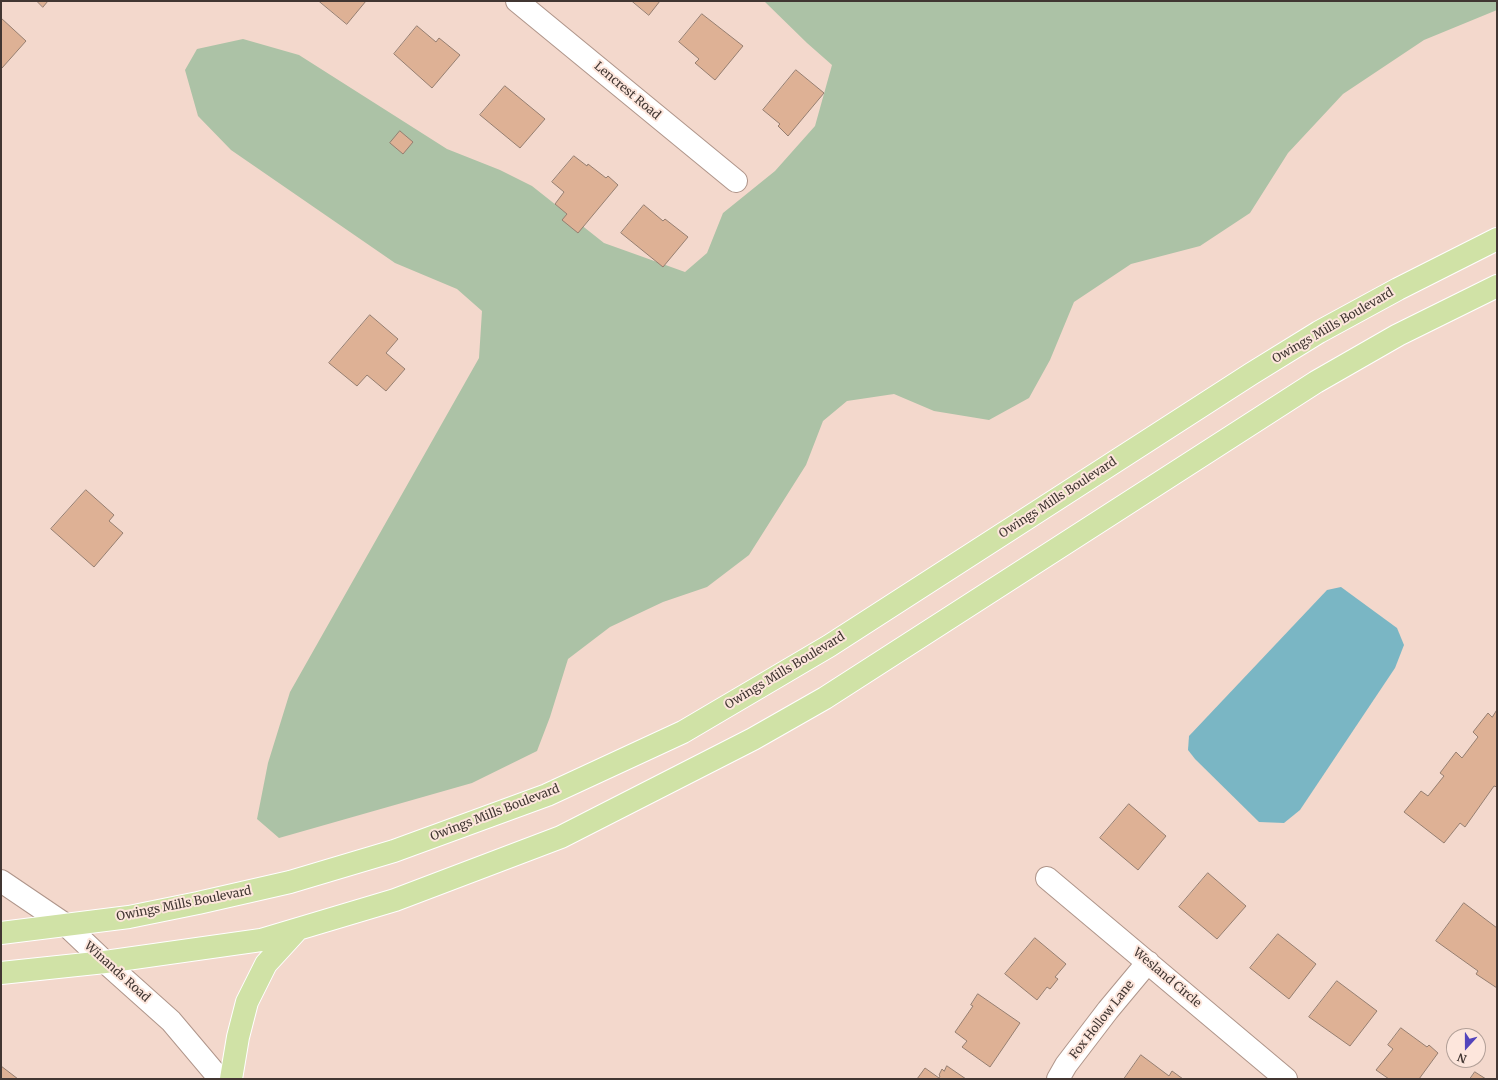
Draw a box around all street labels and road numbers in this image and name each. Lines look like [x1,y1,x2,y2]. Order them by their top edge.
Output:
street label: Lencrest Road [591,59,663,123]
street label: Owings Mills Boulevard [1270,285,1396,367]
street label: Owings Mills Boulevard [997,455,1119,541]
street label: Owings Mills Boulevard [723,630,847,712]
street label: Owings Mills Boulevard [428,782,562,844]
street label: Owings Mills Boulevard [115,884,253,924]
street label: Winands Road [81,939,153,1005]
street label: Wesland Circle [1130,945,1204,1011]
street label: Fox Hollow Lane [1067,978,1137,1062]

